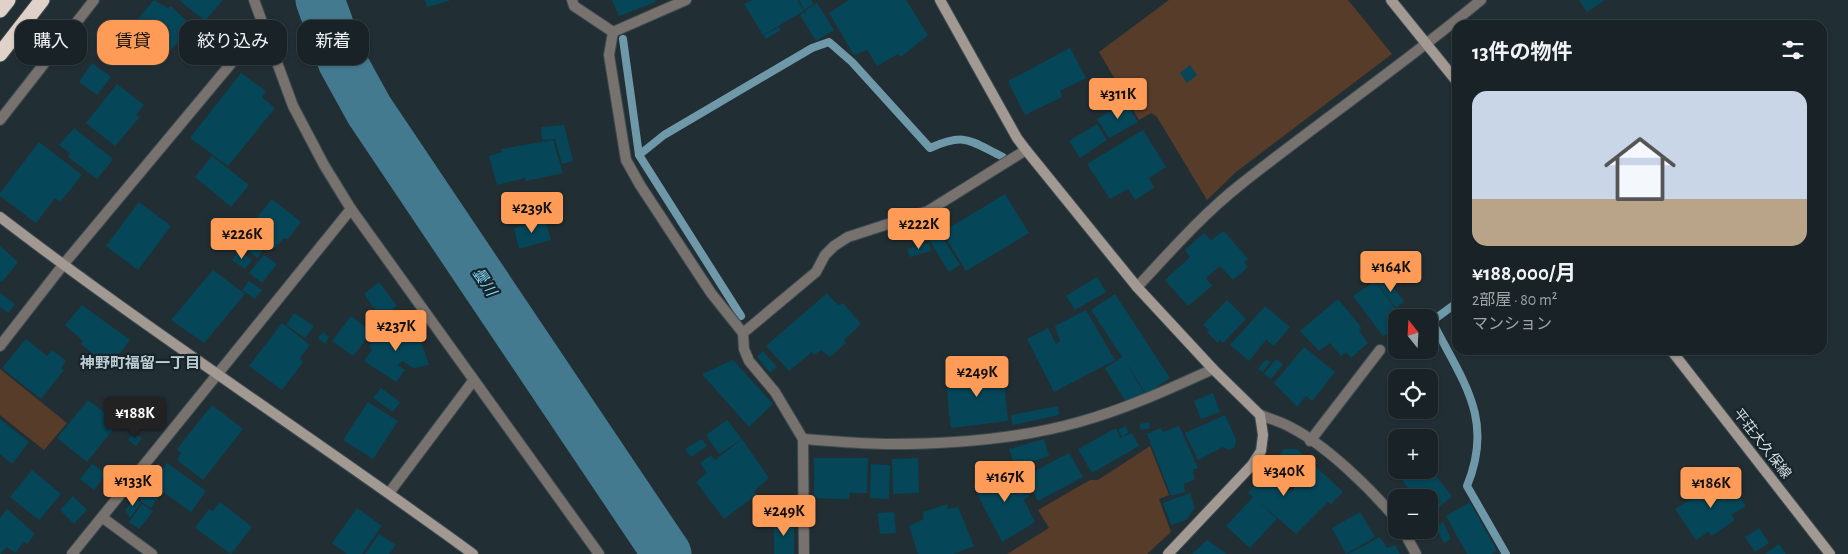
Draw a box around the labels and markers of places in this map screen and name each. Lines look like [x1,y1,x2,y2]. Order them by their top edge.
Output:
pin: ¥311K [1083,78,1153,120]
pin: ¥239K [497,192,567,234]
pin: ¥222K [884,208,954,250]
pin: ¥226K [207,218,277,260]
pin: ¥164K [1356,250,1426,293]
pin: ¥237K [361,310,431,352]
pin: ¥249K [942,356,1012,398]
pin: ¥188K [100,396,170,439]
pin: ¥340K [1249,454,1319,497]
pin: ¥167K [970,460,1040,503]
pin: ¥133K [98,464,168,507]
pin: ¥186K [1676,466,1746,509]
pin: ¥249K [749,494,819,537]

